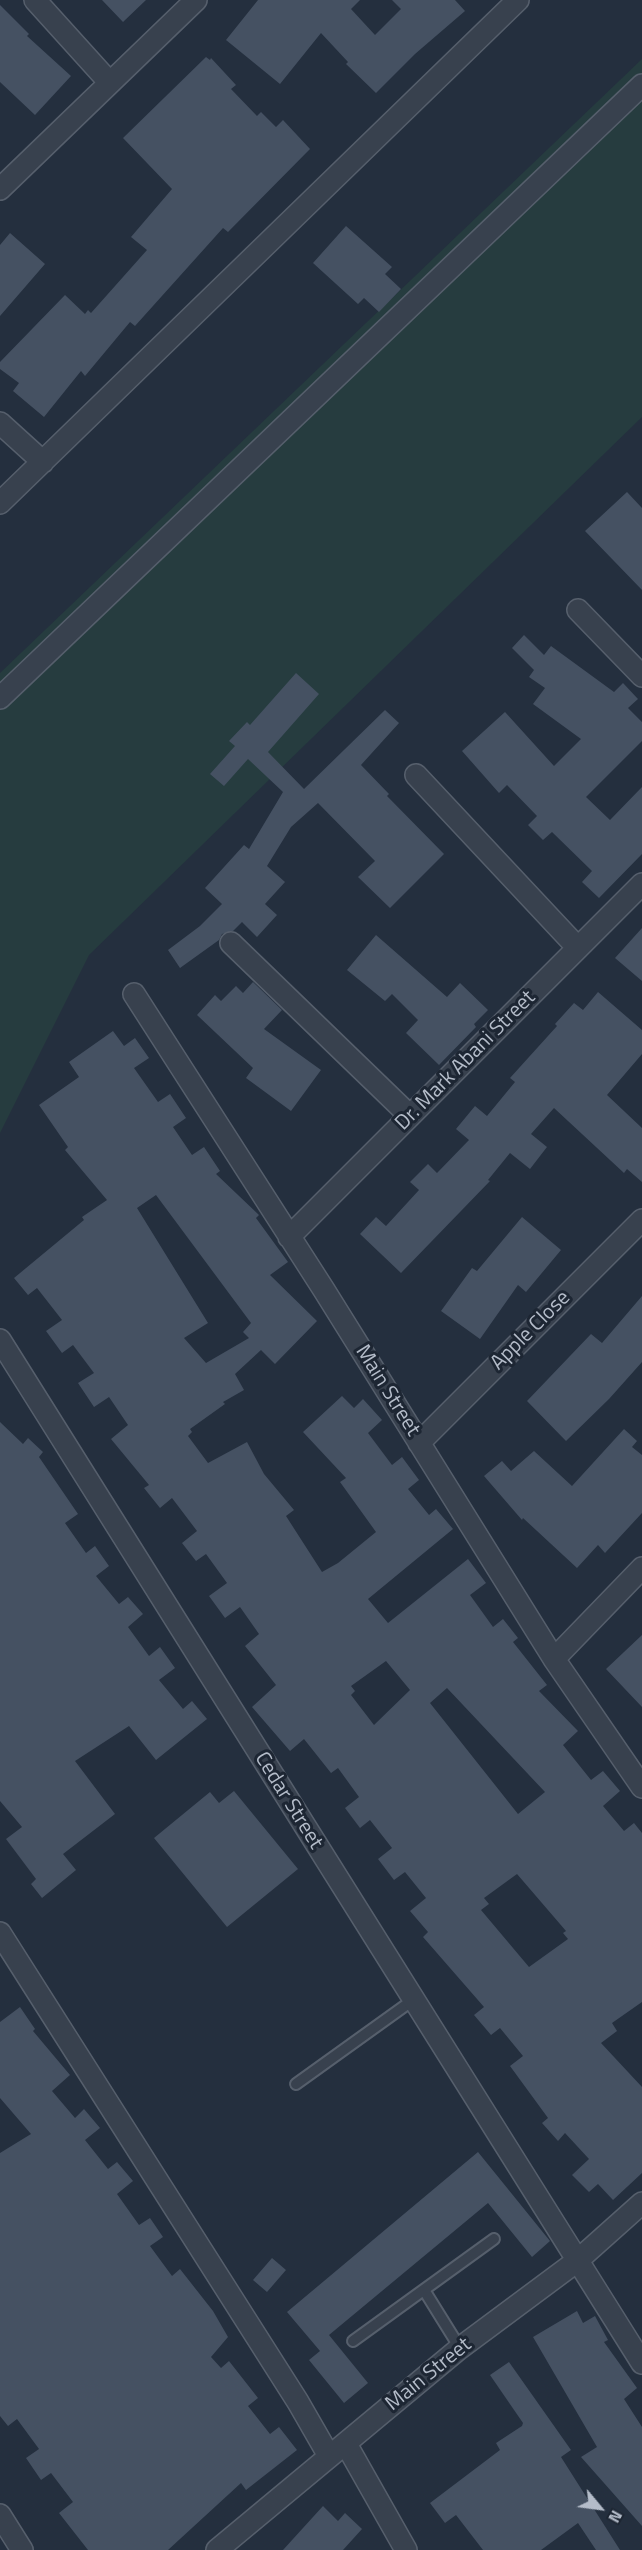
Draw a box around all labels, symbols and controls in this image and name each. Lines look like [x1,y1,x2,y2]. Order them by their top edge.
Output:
street label: Dr. Mark Abani Street [391,986,541,1136]
street label: Apple Close [486,1286,576,1376]
street label: Main Street [349,1341,425,1441]
street label: Cedar Street [248,1748,328,1854]
street label: Main Street [381,2333,477,2417]
north arrow [570,2478,630,2538]
text: N [603,2506,629,2527]

